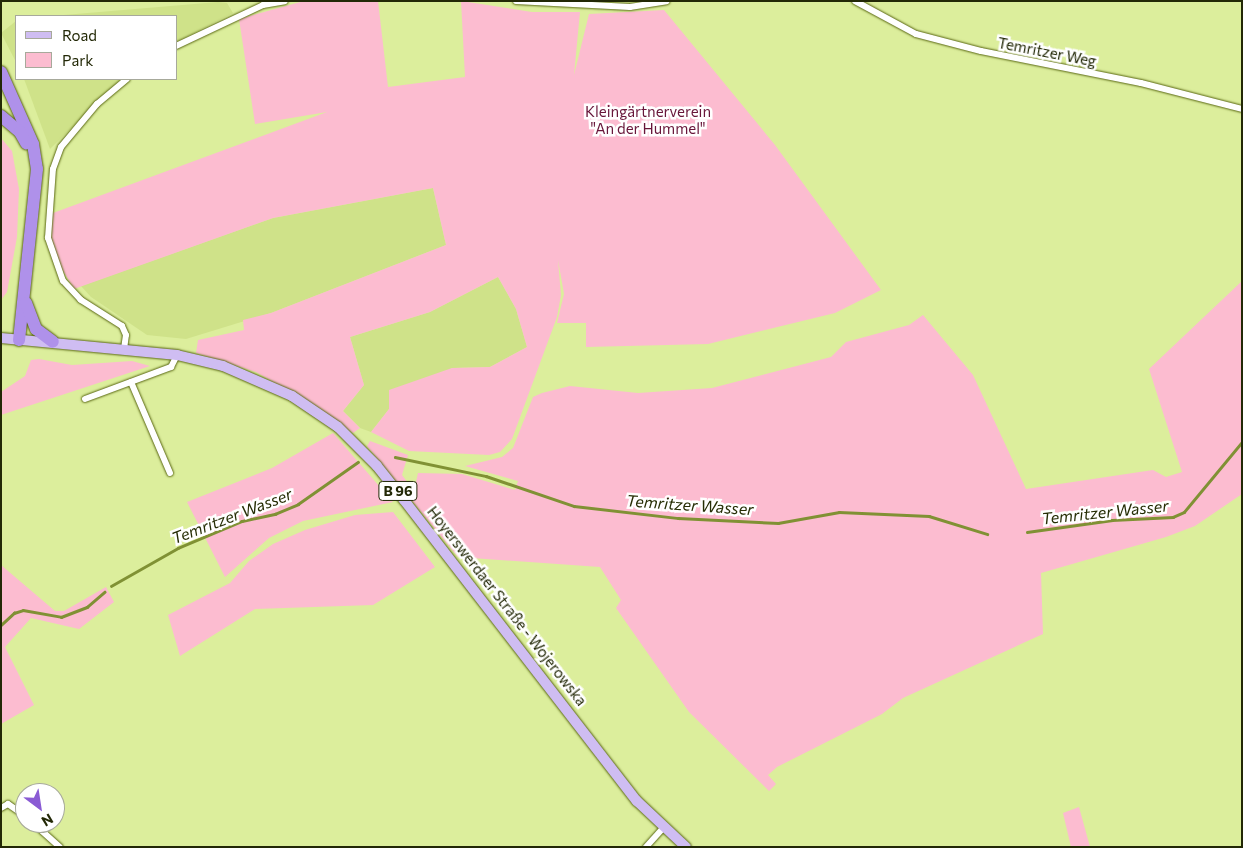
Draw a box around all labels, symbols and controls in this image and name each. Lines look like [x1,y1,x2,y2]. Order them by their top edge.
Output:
legend [15,15,178,80]
text: Road [62,26,97,44]
street label: Temritzer Weg [996,34,1098,70]
text: Park [62,51,93,69]
park label: Kleingärtnerverein "An der Hummel" [585,102,711,137]
road number: B 96 [378,480,418,502]
water label: Temritzer Wasser [169,484,295,548]
water label: Temritzer Wasser [626,491,754,519]
water label: Temritzer Wasser [1041,496,1169,528]
street label: Hoyerswerdaer Straße - Wojerowska [424,503,590,709]
north arrow [15,783,65,833]
text: N [39,810,56,830]

